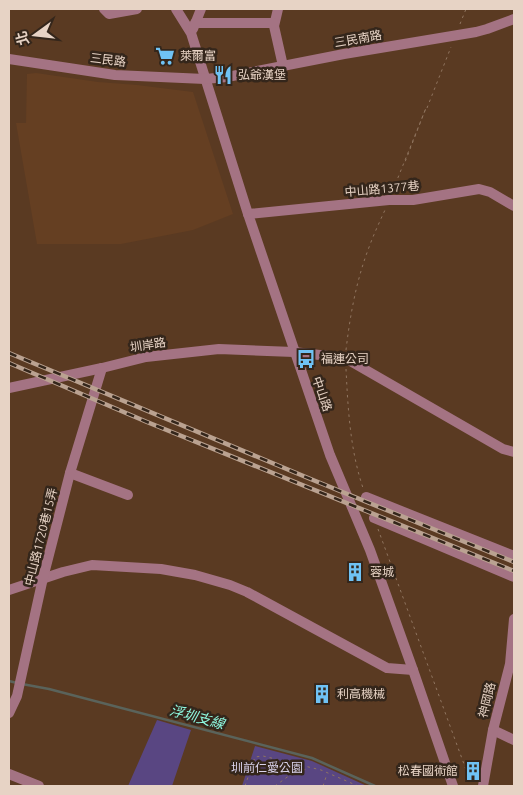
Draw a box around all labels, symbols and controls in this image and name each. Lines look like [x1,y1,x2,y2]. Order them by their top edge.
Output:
north arrow [10,10,60,60]
street label: 三民南路 [333,28,383,49]
text: 北 [13,30,32,47]
supermarket icon: 萊爾富 [154,45,176,67]
place label: 萊爾富 [180,49,216,62]
street label: 三民路 [89,51,127,68]
restaurant icon: 弘爺漢堡 [212,64,234,86]
place label: 弘爺漢堡 [238,68,286,81]
street label: 中山路1377巷 [344,179,420,198]
street label: 圳岸路 [129,335,167,354]
bus stop icon: 福連公司 [295,348,317,370]
place label: 福連公司 [321,352,369,365]
street label: 中山路 [310,375,334,413]
street label: 中山路1720巷15弄 [22,486,59,587]
building icon: 蓉城 [344,561,366,583]
place label: 蓉城 [370,565,394,578]
street label: 神岡路 [476,681,497,719]
building icon: 利高機械 [311,683,333,705]
place label: 利高機械 [337,687,385,700]
water label: 浮圳支線 [168,702,228,732]
building icon: 松春國術館 [462,760,484,782]
park label: 圳前仁愛公園 [231,761,303,774]
place label: 松春國術館 [398,764,458,777]

